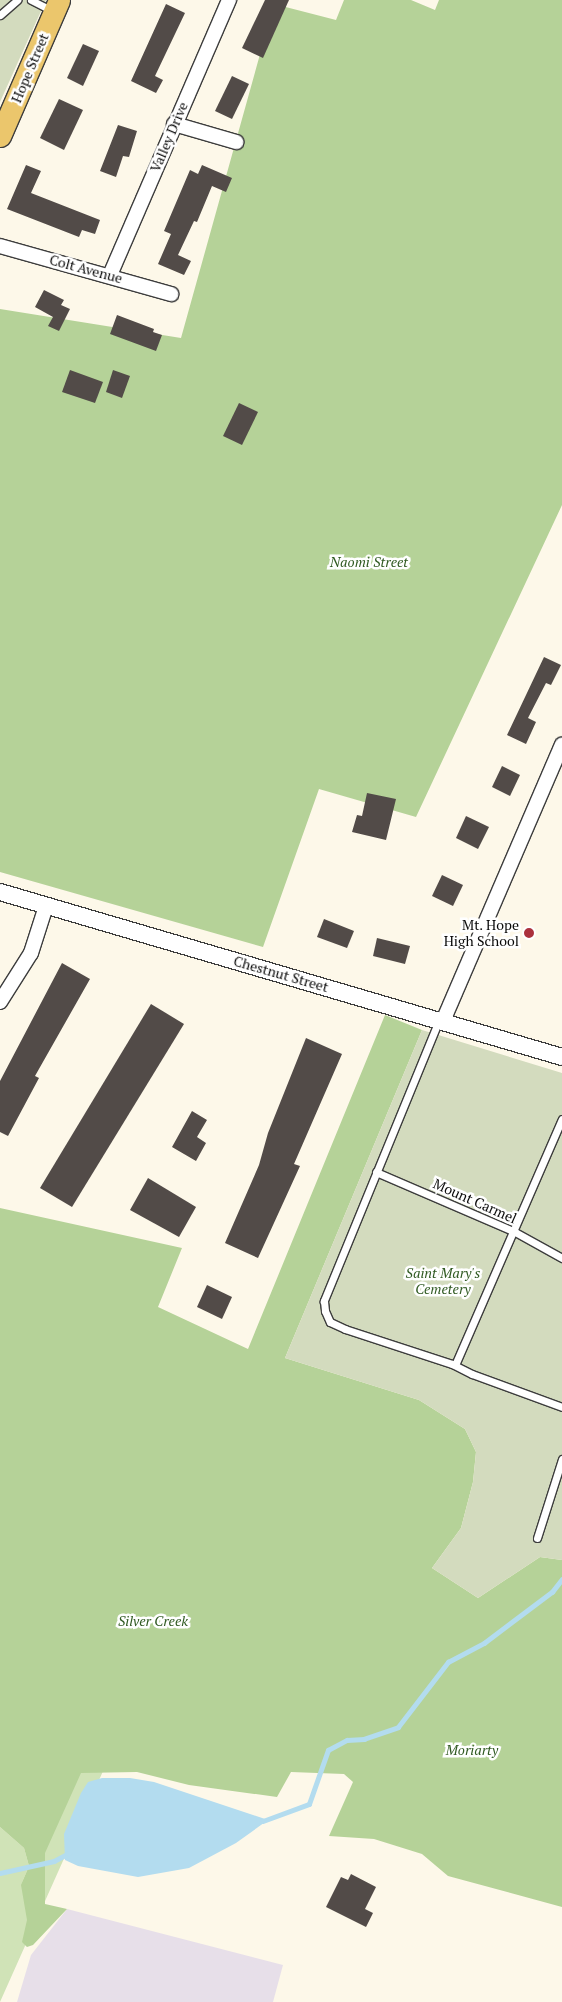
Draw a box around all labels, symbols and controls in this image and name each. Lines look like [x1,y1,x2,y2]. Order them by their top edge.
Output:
street label: Hope Street [8,31,52,105]
street label: Valley Drive [147,99,191,175]
street label: Colt Avenue [48,251,124,287]
park label: Naomi Street [330,554,408,570]
place label: Mt. Hope High School [444,917,519,950]
marker: Mt. Hope High School [523,927,535,939]
street label: Chestnut Street [232,952,330,996]
street label: Mount Carmel [431,1175,519,1227]
park label: Saint Mary's Cemetery [406,1265,480,1298]
park label: Silver Creek [118,1613,188,1629]
park label: Moriarty [446,1742,498,1758]

